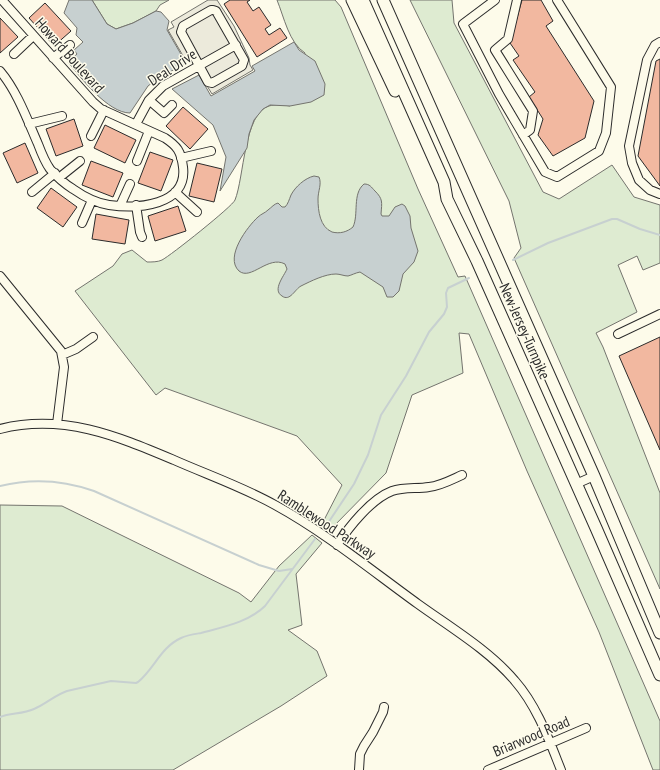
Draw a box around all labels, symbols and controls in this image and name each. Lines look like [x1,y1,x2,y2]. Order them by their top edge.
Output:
street label: Howard Boulevard [31,13,109,97]
street label: Deal Drive [144,44,200,90]
street label: New Jersey Turnpike [495,280,555,382]
street label: Ramblewood Parkway [274,485,380,563]
street label: Briarwood Road [490,711,572,761]

